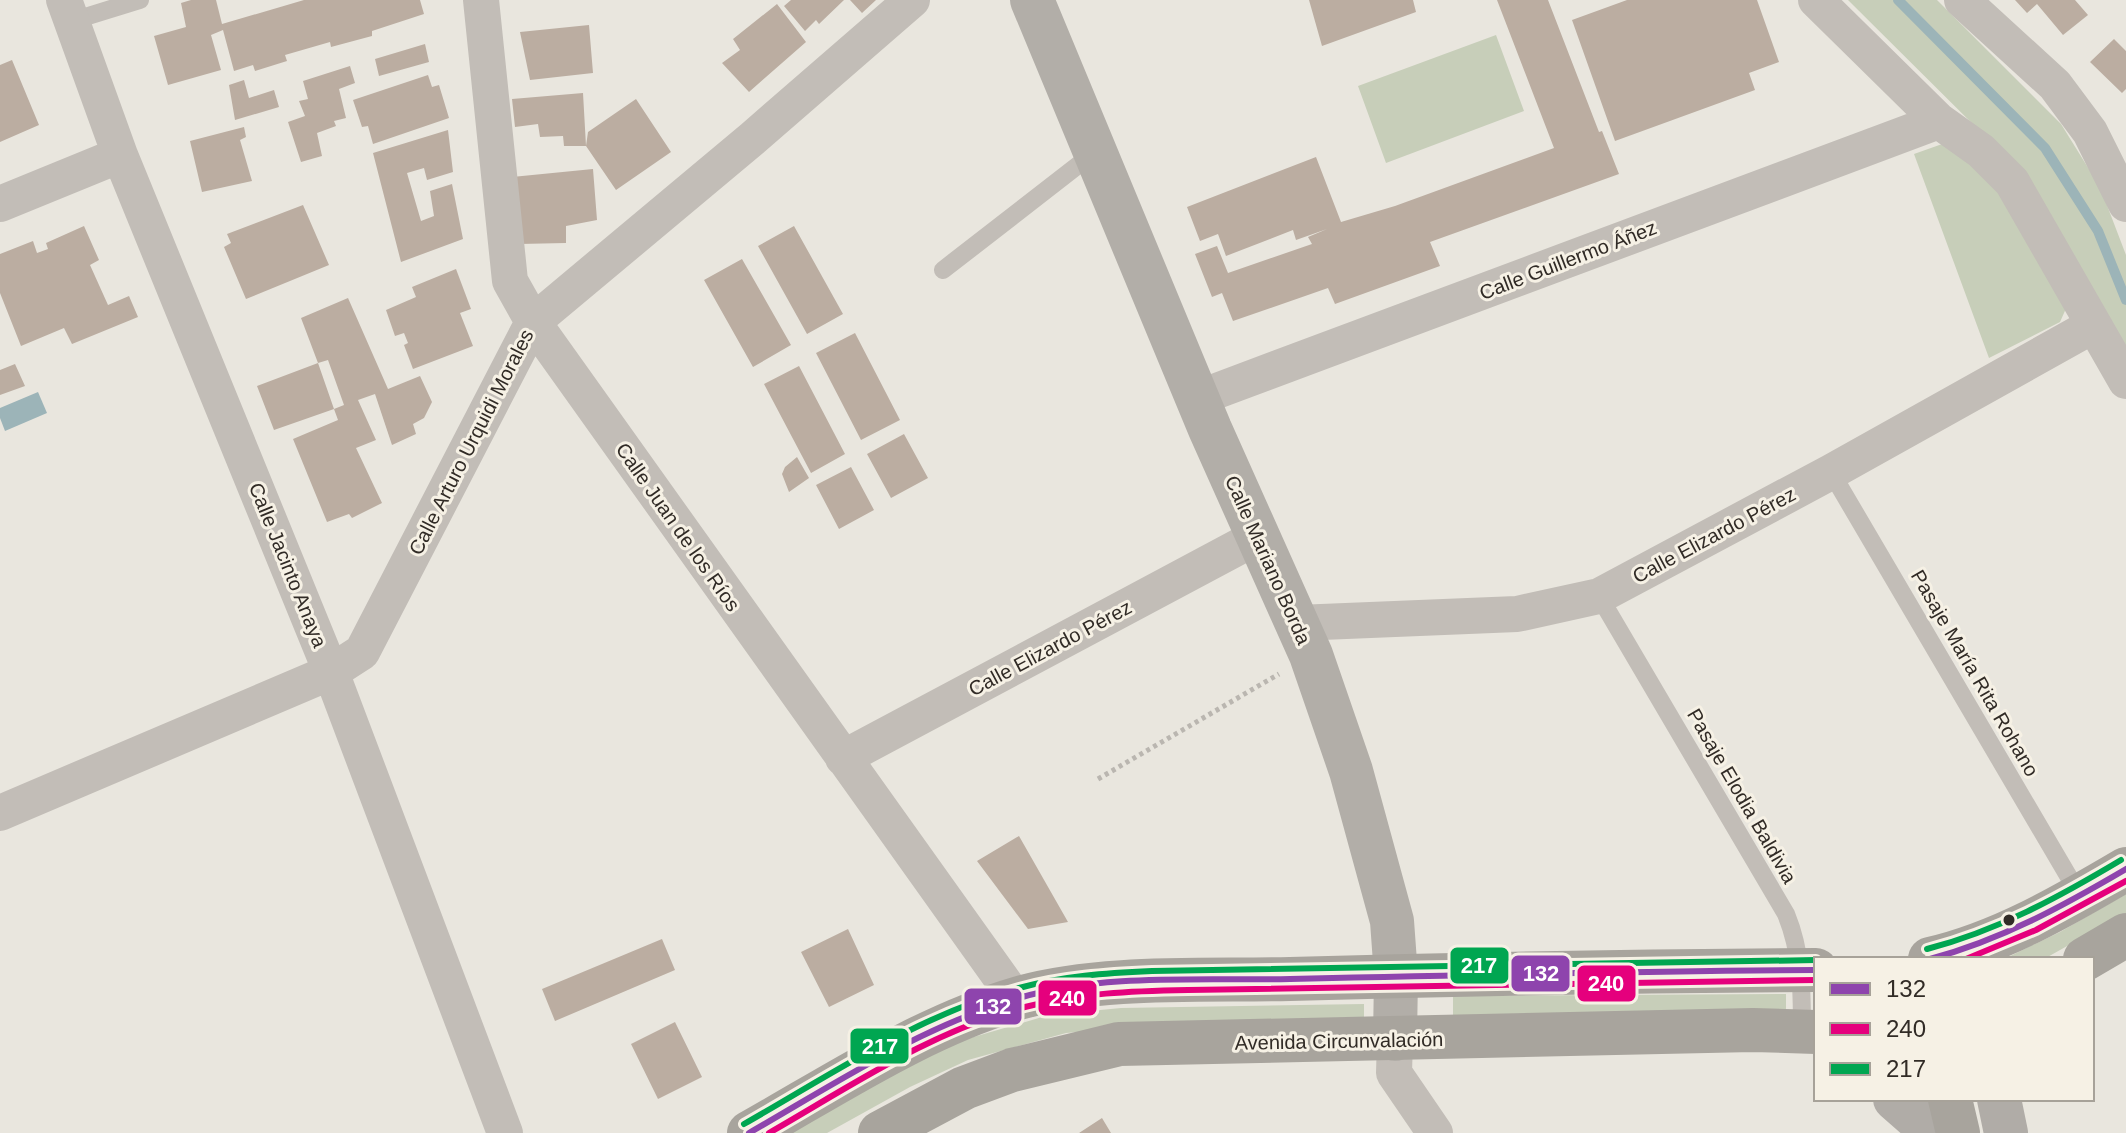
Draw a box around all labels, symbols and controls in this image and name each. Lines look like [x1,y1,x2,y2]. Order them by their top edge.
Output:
street label: Calle Guillermo Áñez [1476,216,1660,304]
street label: Calle Arturo Urquidi Morales [404,326,538,558]
street label: Calle Juan de los Ríos [612,439,744,615]
street label: Calle Mariano Borda [1221,472,1315,649]
street label: Calle Jacinto Anaya [245,479,331,651]
street label: Calle Elizardo Pérez [1629,483,1799,587]
street label: Pasaje María Rita Rohano [1907,566,2043,780]
street label: Calle Elizardo Pérez [965,596,1135,700]
street label: Pasaje Elodia Baldivia [1683,705,1801,888]
unlabelled marker [2001,912,2017,928]
line badge: 217 [1449,946,1510,985]
text: 217 [1461,953,1497,978]
line badge: 132 [1510,954,1571,993]
legend [1814,957,2094,1101]
text: 132 [1523,961,1559,986]
line badge: 240 [1576,964,1637,1003]
text: 240 [1588,971,1624,996]
text: 132 [1886,975,1926,1002]
line badge: 240 [1037,979,1098,1017]
text: 240 [1049,986,1085,1011]
line badge: 132 [963,987,1023,1026]
text: 132 [975,994,1011,1019]
text: 240 [1886,1015,1926,1042]
line badge: 217 [849,1027,910,1065]
street label: Avenida Circunvalación [1234,1028,1444,1054]
text: 217 [862,1034,898,1059]
text: 217 [1886,1055,1926,1082]

